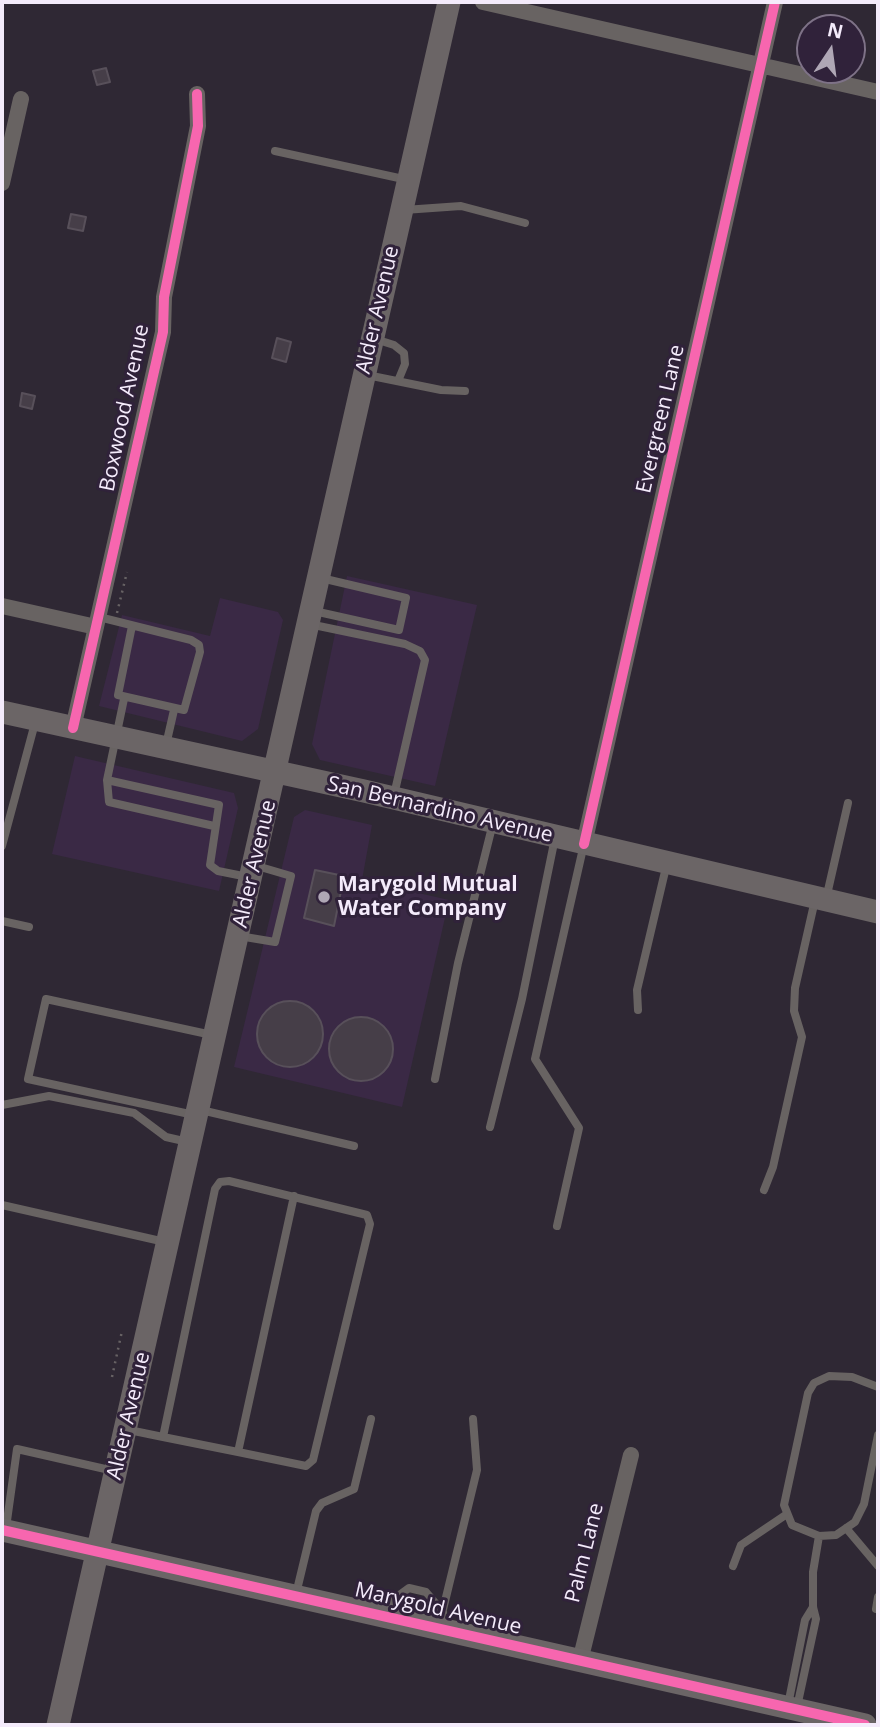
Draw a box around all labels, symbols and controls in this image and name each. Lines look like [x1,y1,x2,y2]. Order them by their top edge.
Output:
north arrow [796,14,866,84]
text: N [825,16,846,45]
street label: Alder Avenue [351,244,405,376]
street label: Boxwood Avenue [95,322,155,494]
street label: Evergreen Lane [632,342,690,496]
street label: San Bernardino Avenue [325,772,555,848]
street label: Alder Avenue [228,798,282,930]
place label: Marygold Mutual Water Company [338,872,518,922]
marker: Marygold Mutual Water Company [316,889,332,905]
street label: Alder Avenue [102,1350,156,1482]
street label: Palm Lane [560,1501,610,1605]
street label: Marygold Avenue [352,1578,524,1640]

